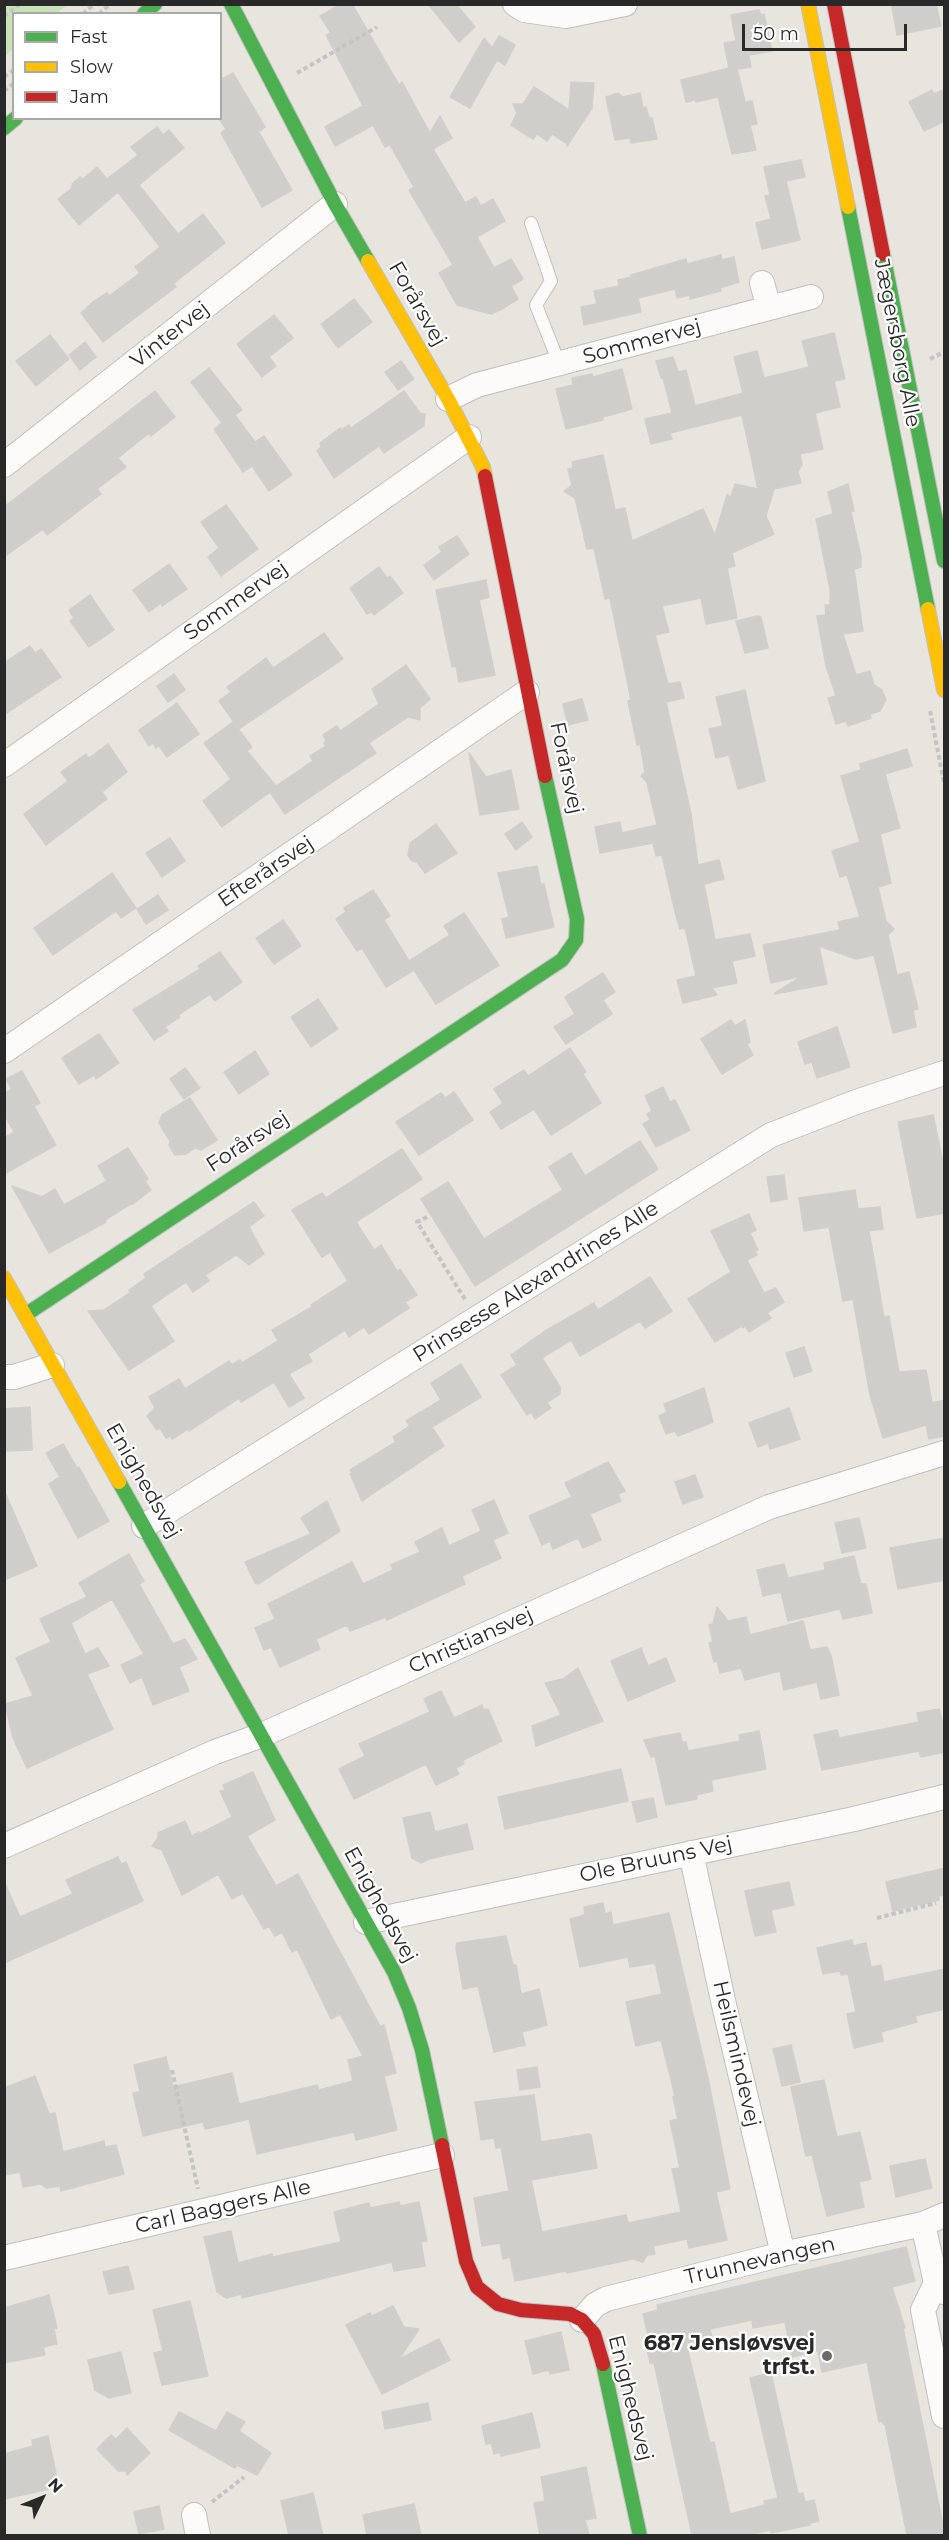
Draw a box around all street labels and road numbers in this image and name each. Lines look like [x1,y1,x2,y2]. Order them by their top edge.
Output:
street label: Jægersborg Alle [868,256,926,430]
street label: Forårsvej [383,257,451,351]
street label: Vintervej [126,296,214,374]
street label: Sommervej [580,314,704,370]
street label: Sommervej [179,556,293,646]
street label: Forårsvej [544,719,588,817]
street label: Efterårsvej [213,831,319,913]
street label: Forårsvej [202,1106,294,1178]
street label: Prinsesse Alexandrines Alle [409,1196,663,1368]
street label: Enighedsvej [100,1419,186,1543]
street label: Christiansvej [405,1602,537,1680]
street label: Ole Bruuns Vej [577,1831,735,1889]
street label: Enighedsvej [338,1843,422,1967]
street label: Heilsmindevej [707,1978,765,2130]
street label: Carl Baggers Alle [133,2175,313,2239]
street label: Trunnevangen [682,2231,838,2291]
street label: Enighedsvej [602,2332,658,2464]

